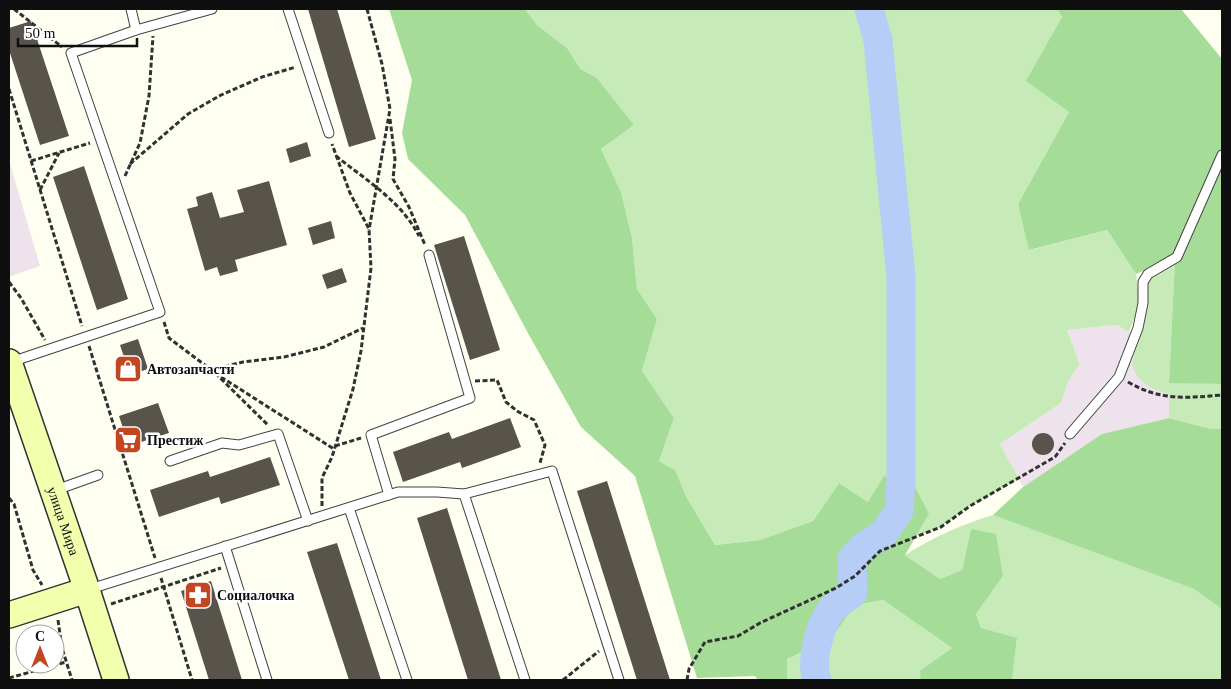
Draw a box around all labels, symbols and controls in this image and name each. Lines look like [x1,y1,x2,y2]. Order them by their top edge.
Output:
scale bar [18,15,136,47]
text: 50 m [25,25,56,41]
shop icon: Автозапчасти [113,354,143,384]
place label: Автозапчасти [147,362,235,377]
supermarket icon: Престиж [113,425,143,455]
place label: Престиж [147,433,204,448]
street label: улица Мира [44,485,82,558]
pharmacy icon: Социалочка [183,580,213,610]
place label: Социалочка [217,588,295,603]
north arrow [15,624,65,674]
text: С [35,629,45,644]

